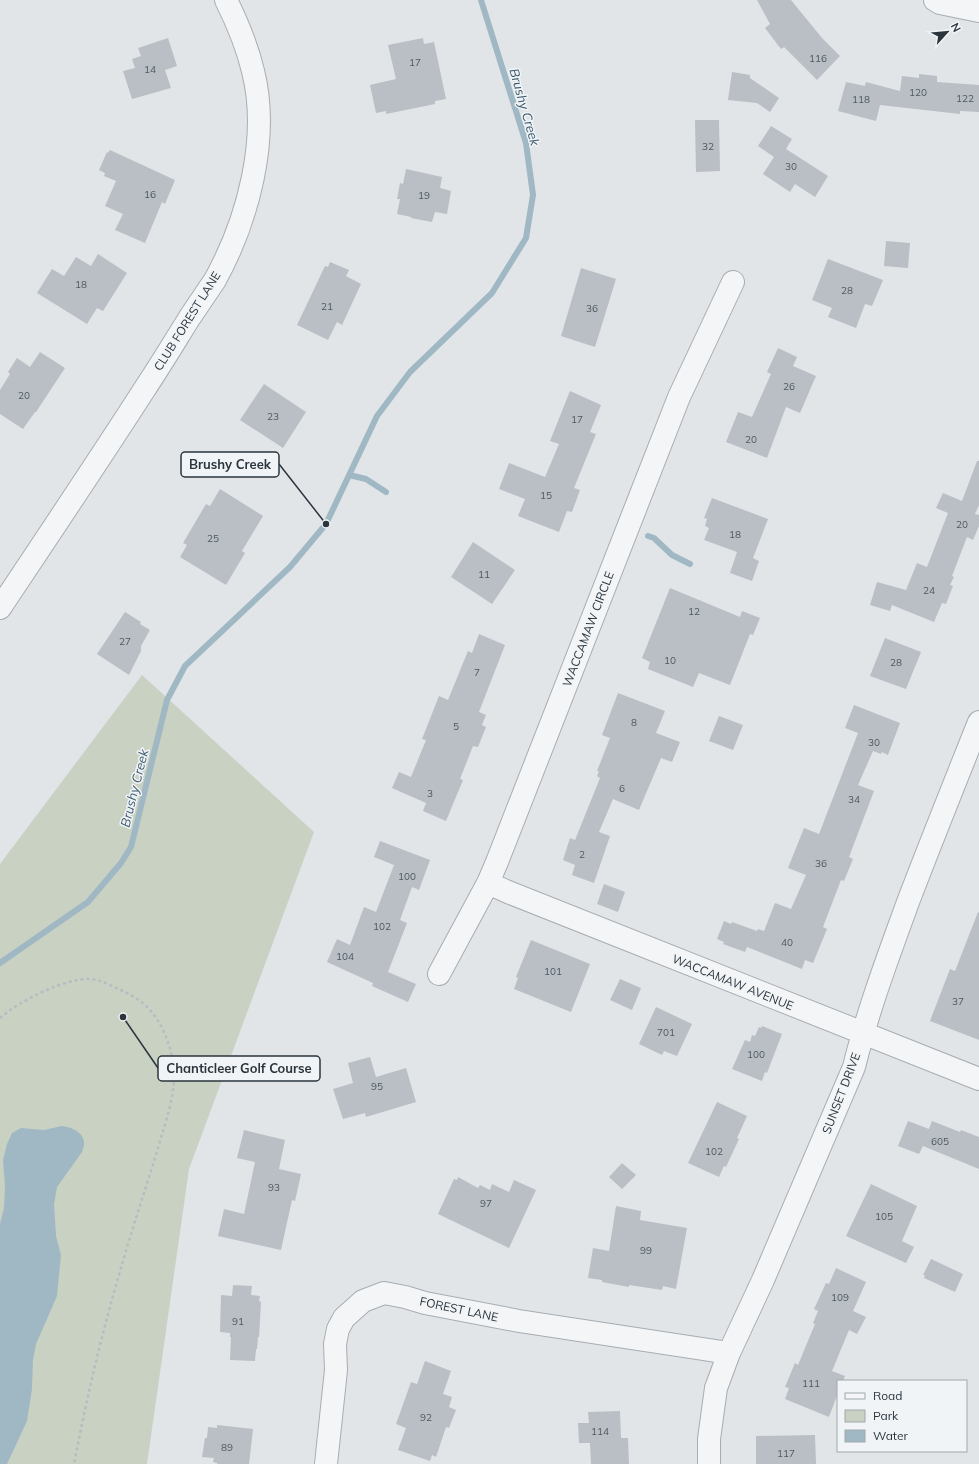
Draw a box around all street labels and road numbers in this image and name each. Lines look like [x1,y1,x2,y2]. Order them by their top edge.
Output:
street label: CLUB FOREST LANE [150,269,224,373]
street label: WACCAMAW CIRCLE [559,569,617,689]
street label: WACCAMAW AVENUE [670,951,796,1013]
street label: SUNSET DRIVE [819,1050,863,1136]
street label: FOREST LANE [418,1293,500,1325]

